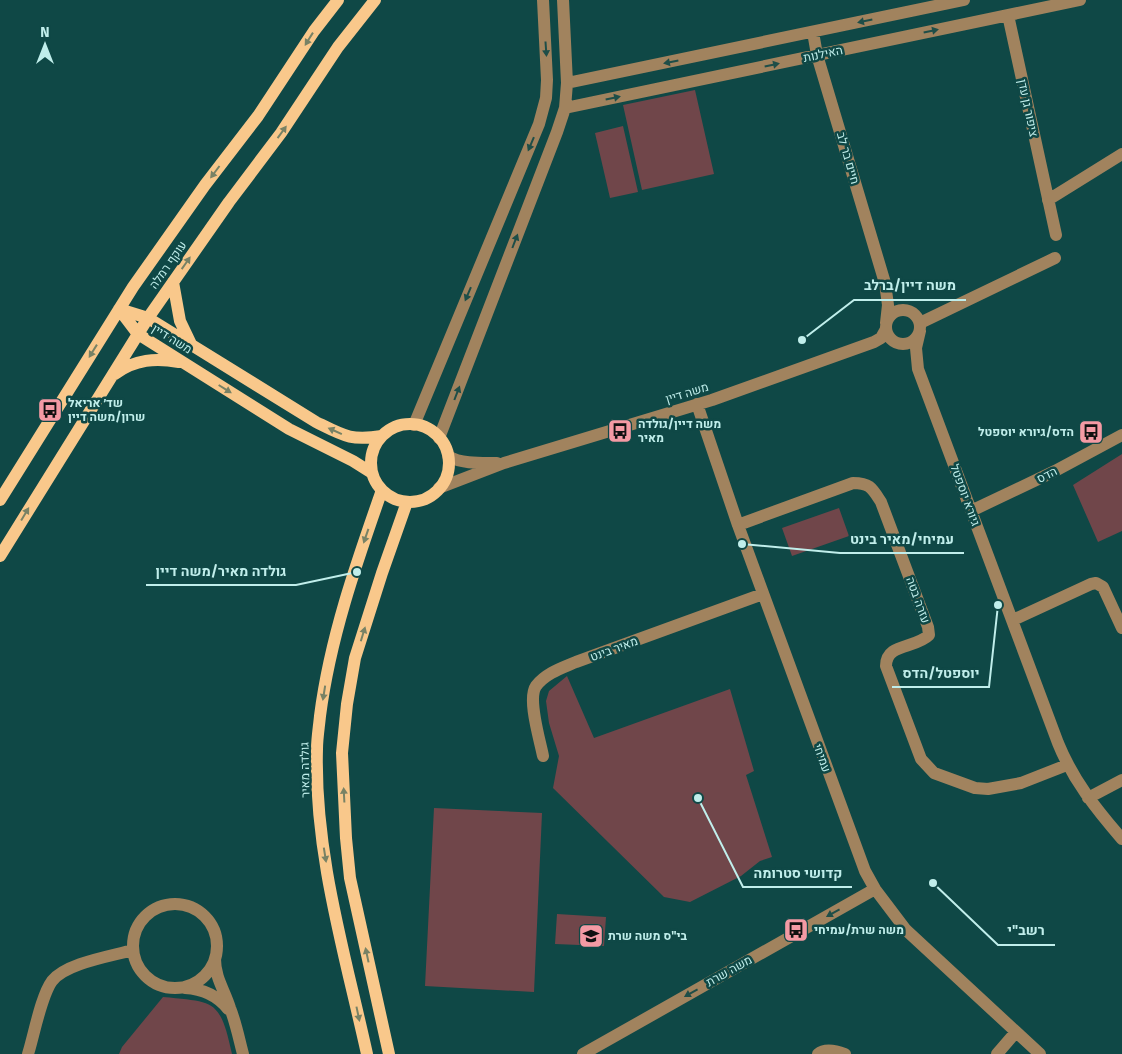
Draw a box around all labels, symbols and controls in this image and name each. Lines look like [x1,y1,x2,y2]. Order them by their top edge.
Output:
one-way arrow [857,17,872,25]
north arrow [20,20,70,70]
text: N [40,24,50,41]
one-way arrow [924,27,940,35]
one-way arrow [305,33,314,46]
one-way arrow [543,41,551,57]
street label: האילנות [802,43,844,65]
one-way arrow [663,58,679,66]
one-way arrow [764,61,780,69]
street label: ציפור גן עדן [1015,78,1041,138]
one-way arrow [605,94,621,102]
one-way arrow [277,125,287,139]
street label: חיים בר לב [834,130,862,186]
one-way arrow [526,137,534,151]
one-way arrow [210,165,221,178]
one-way arrow [511,233,519,248]
street label: עוקף רמלה [147,238,189,292]
one-way arrow [181,256,191,270]
callout: משה דיין/ברלב [854,271,966,300]
text: משה דיין/ברלב [864,277,956,294]
one-way arrow [464,287,472,301]
street label: משה דיין [149,321,195,357]
one-way arrow [88,344,97,357]
street label: משה דיין [664,380,710,406]
one-way arrow [219,385,232,394]
one-way arrow [454,385,461,400]
place label: שד׳ אריאל שרון/משה דיין [68,396,145,424]
bus stop icon: שד׳ אריאל שרון/משה דיין [37,397,63,423]
place label: משה דיין/גולדה מאיר [638,417,721,445]
bus stop icon: משה דיין/גולדה מאיר [607,418,633,444]
bus stop icon: הדס/גיורא יוספטל [1078,419,1104,445]
place label: הדס/גיורא יוספטל [978,425,1074,439]
one-way arrow [328,427,342,435]
street label: גיורא יוספטל [947,462,983,528]
street label: הדס [1035,464,1059,486]
one-way arrow [21,508,30,521]
callout: עמיחי/מאיר בינט [840,524,964,553]
one-way arrow [362,529,369,544]
text: עמיחי/מאיר בינט [850,531,954,548]
callout: גולדה מאיר/משה דיין [146,556,296,585]
text: גולדה מאיר/משה דיין [156,563,286,580]
street label: עזרה בטה [903,575,933,625]
one-way arrow [359,627,367,642]
street label: מאיר בינט [588,634,640,664]
callout: יוספטל/הדס [892,658,989,687]
text: יוספטל/הדס [903,665,979,682]
one-way arrow [319,685,327,701]
street label: גולדה מאיר [298,742,312,798]
street label: עמיחי [810,742,834,774]
one-way arrow [340,787,348,803]
one-way arrow [321,847,329,863]
callout: קדושי סטרומה [743,858,852,887]
text: קדושי סטרומה [754,865,842,882]
one-way arrow [825,909,840,917]
callout: רשב"י [998,916,1055,945]
bus stop icon: משה שרת/עמיחי [783,917,809,943]
text: רשב"י [1007,922,1045,939]
school or university icon: בי"ס משה שרת [578,923,604,949]
place label: משה שרת/עמיחי [814,923,904,937]
place label: בי"ס משה שרת [608,929,687,943]
one-way arrow [363,947,371,963]
street label: משה שרת [704,953,754,989]
one-way arrow [684,989,699,997]
one-way arrow [354,1006,362,1021]

